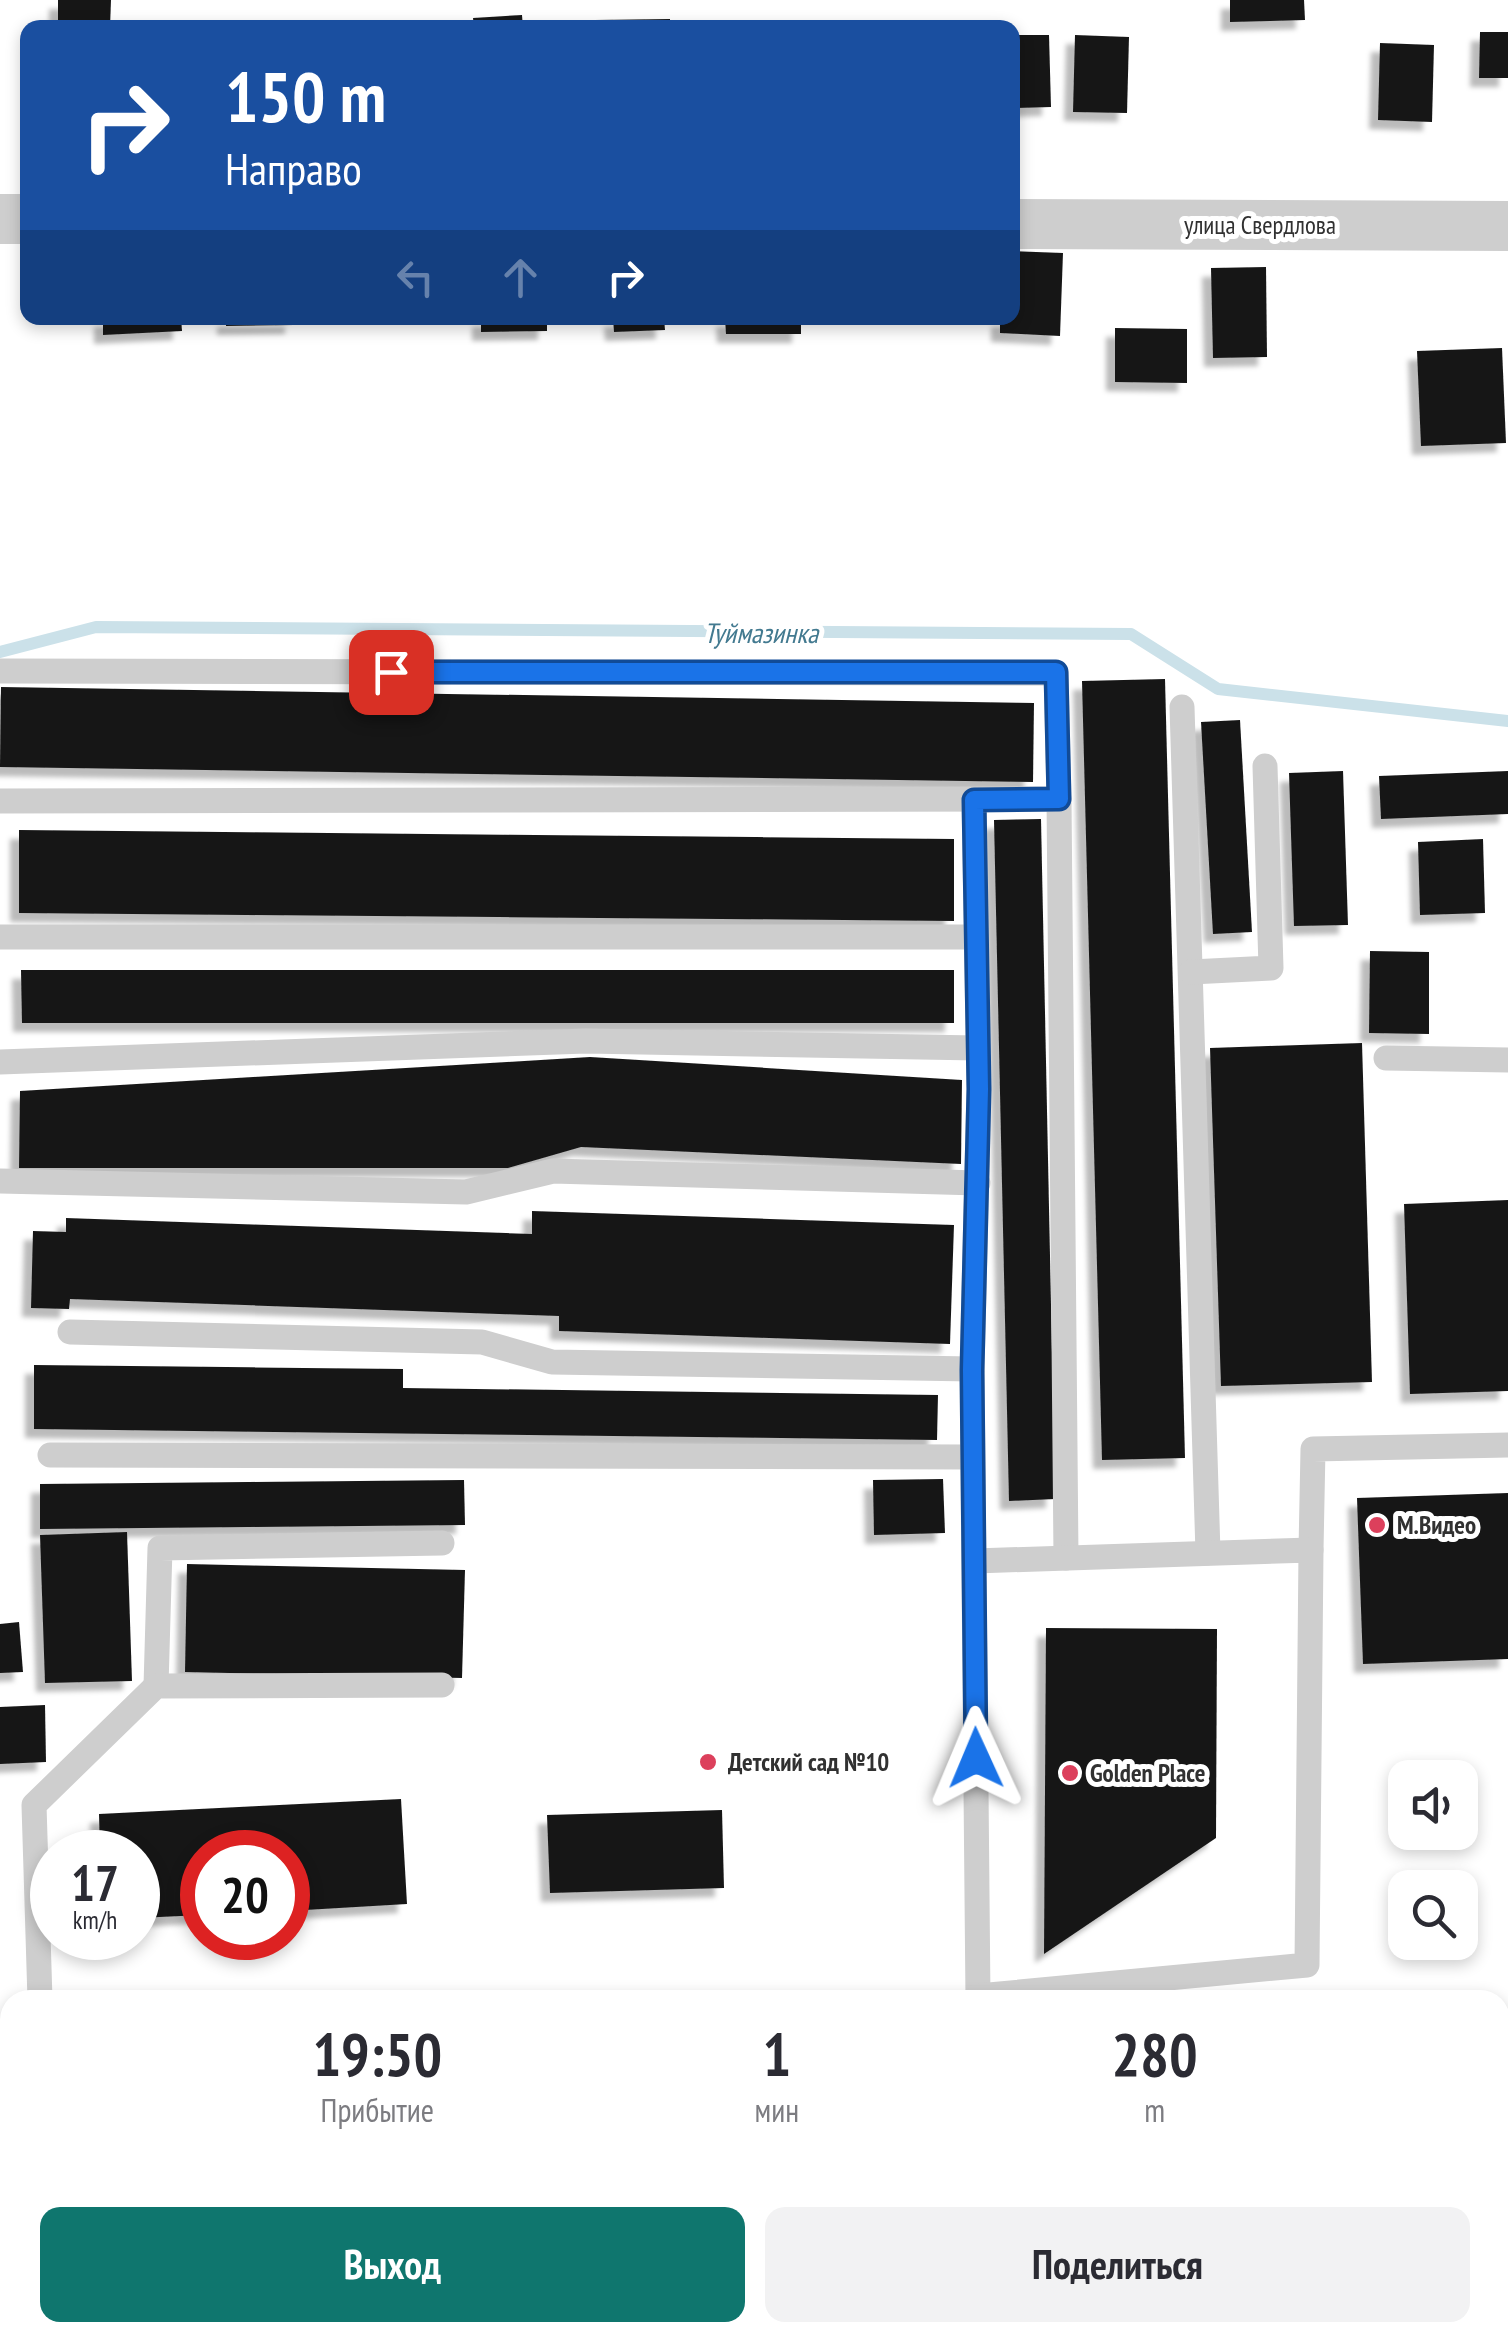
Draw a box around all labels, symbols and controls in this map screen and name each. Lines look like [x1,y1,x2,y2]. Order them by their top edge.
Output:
text: 150 m [225,51,386,141]
icon: right [60,60,190,190]
text: Направо [225,139,362,197]
street label: улица Свердлова [1184,209,1336,241]
icon: left [388,250,443,305]
icon: ahead [493,250,548,305]
icon: right [598,250,653,305]
water label: Туймазинка [704,614,820,651]
pin [349,630,434,715]
icon: arrive [364,645,419,700]
place label: М.Видео [1397,1509,1476,1541]
marker: М.Видео [1366,1514,1388,1536]
position arrow [924,1706,1028,1810]
place label: Детский сад №10 [728,1746,889,1778]
marker: Детский сад №10 [697,1751,719,1773]
place label: Golden Place [1090,1757,1205,1789]
map controls [1388,1760,1478,1960]
button: sound [1388,1760,1478,1850]
marker: Golden Place [1059,1762,1081,1784]
speed limit sign: 20 [180,1830,310,1960]
text: 17 [71,1850,119,1915]
button: search [1388,1870,1478,1960]
text: km/h [73,1904,117,1936]
text: 19:50 [312,2015,442,2093]
text: 1 [763,2015,791,2093]
text: 280 [1112,2015,1198,2093]
text: Прибытие [321,2089,434,2131]
text: мин [755,2089,799,2131]
text: m [1144,2089,1165,2131]
button: Выход [40,2207,745,2322]
button: Поделиться [765,2207,1470,2322]

